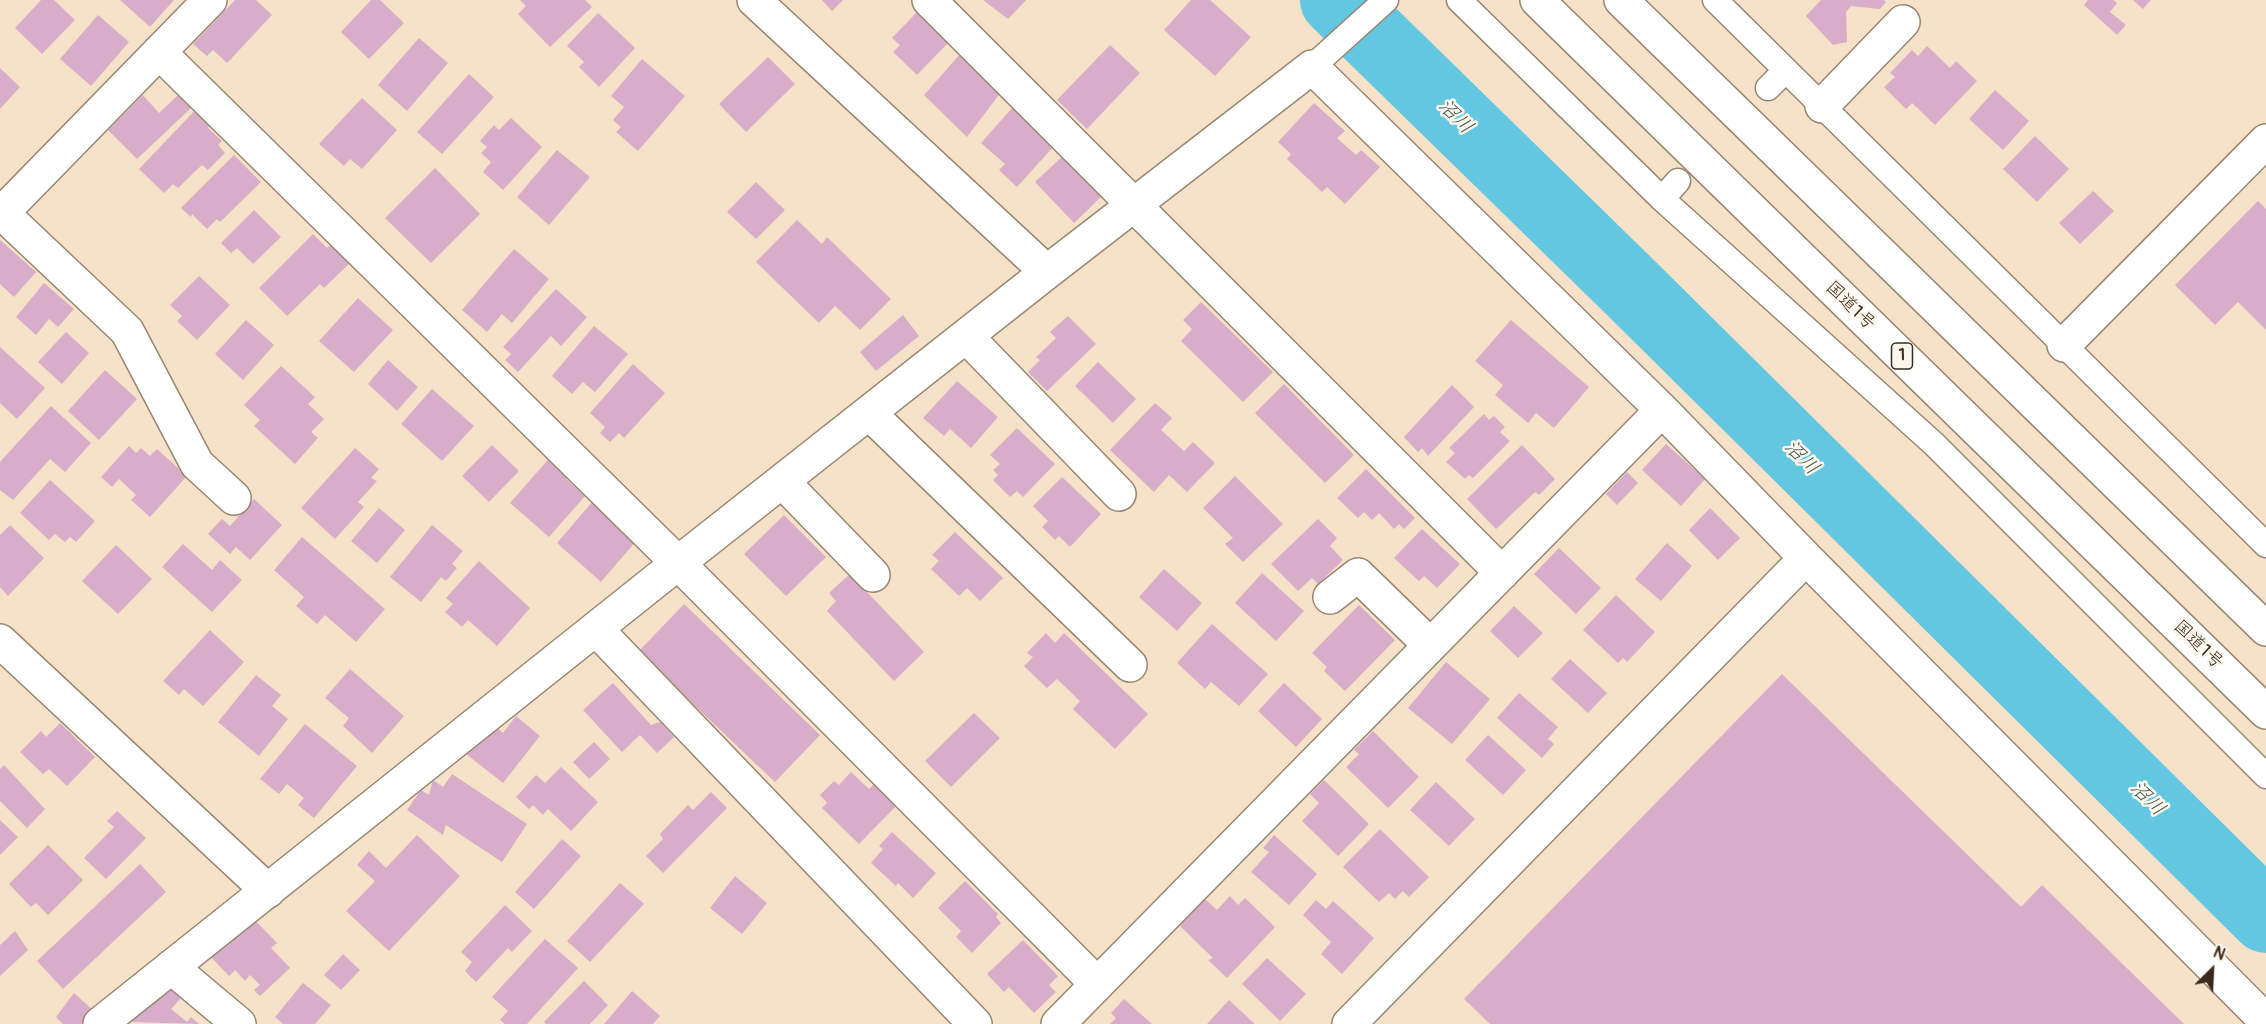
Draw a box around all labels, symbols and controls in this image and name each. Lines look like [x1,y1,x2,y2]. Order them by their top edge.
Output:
water label: 沼川 [1432,94,1478,140]
street label: 国道1号 [1821,277,1879,335]
road number: 1 [1892,343,1912,369]
water label: 沼川 [1778,435,1824,481]
street label: 国道1号 [2169,616,2227,674]
water label: 沼川 [2124,776,2170,822]
north arrow [2182,940,2242,1000]
text: N [2210,942,2228,965]

